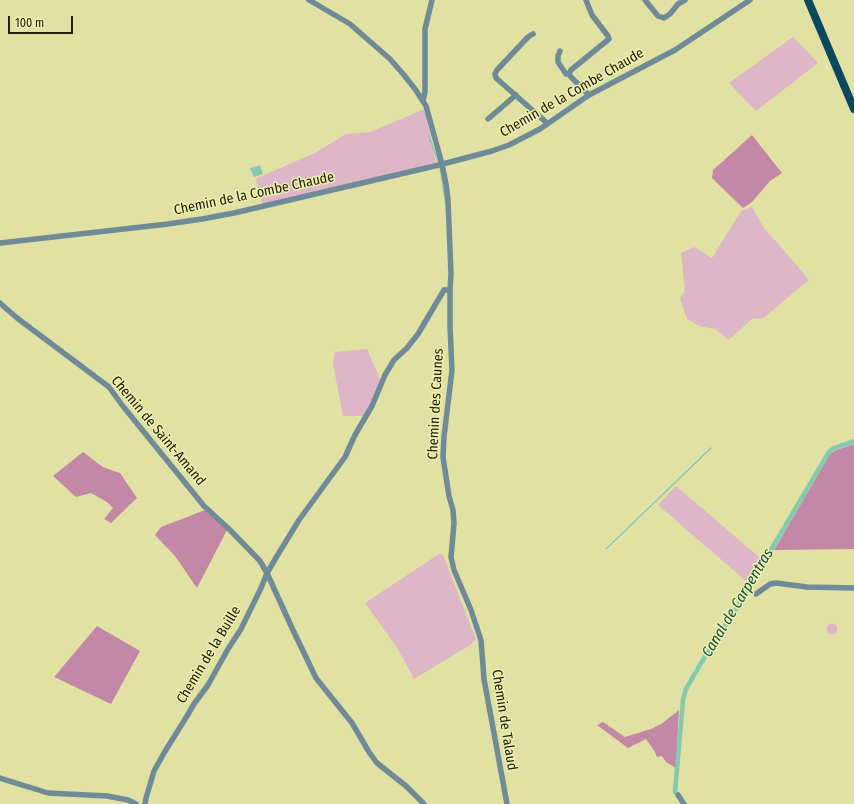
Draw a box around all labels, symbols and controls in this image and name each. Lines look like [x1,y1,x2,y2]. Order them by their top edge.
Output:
scale bar [10,8,75,34]
text: 100 m [15,16,44,30]
street label: Chemin de la Combe Chaude [497,45,647,141]
street label: Chemin de la Combe Chaude [172,169,336,219]
street label: Chemin des Caunes [425,348,447,460]
street label: Chemin de Saint-Amand [107,373,209,489]
water label: Canal de Carpentras [698,545,778,661]
street label: Chemin de la Buille [173,603,245,707]
street label: Chemin de Talaud [488,668,520,772]

